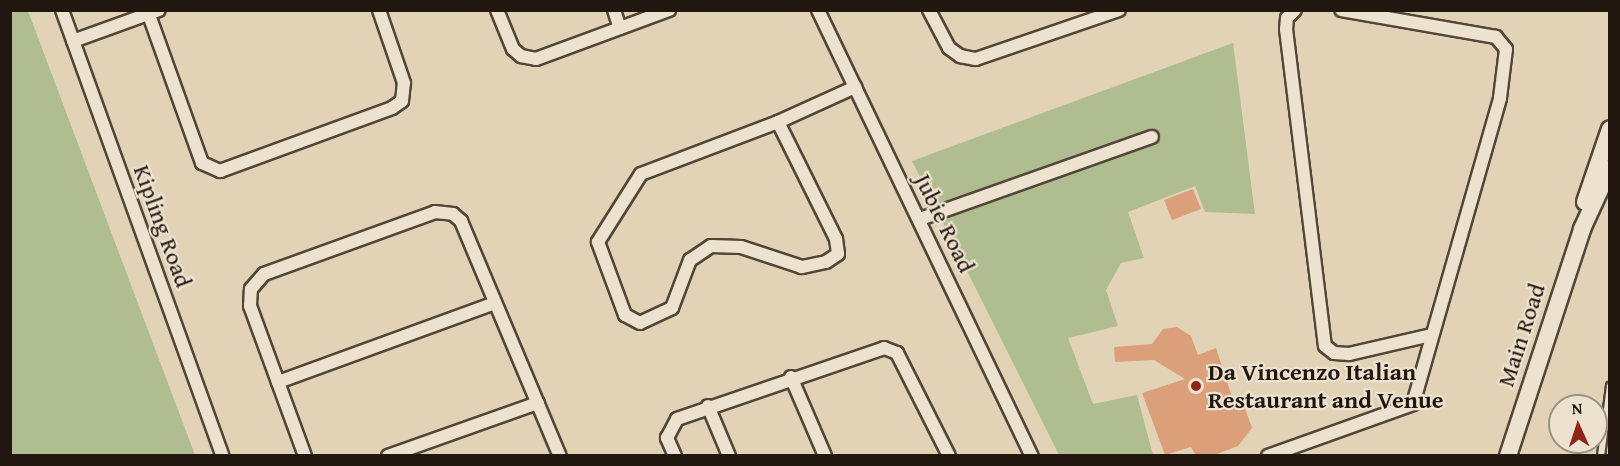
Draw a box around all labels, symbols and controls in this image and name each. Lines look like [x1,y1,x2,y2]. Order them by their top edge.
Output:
street label: Kipling Road [128,161,198,291]
street label: Jubie Road [909,169,981,277]
street label: Main Road [1491,280,1551,390]
place label: Da Vincenzo Italian Restaurant and Venue [1208,358,1443,414]
marker: Da Vincenzo Italian Restaurant and Venue [1189,379,1203,393]
north arrow [1548,394,1608,454]
text: N [1571,396,1583,420]

